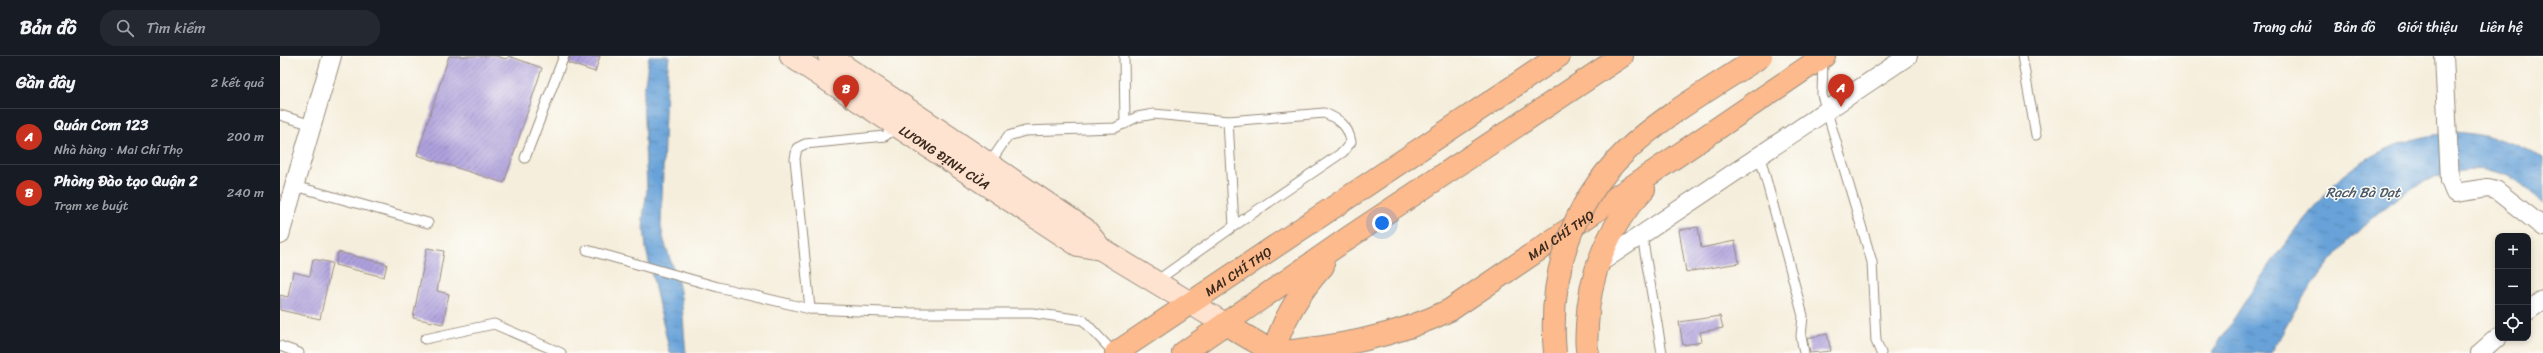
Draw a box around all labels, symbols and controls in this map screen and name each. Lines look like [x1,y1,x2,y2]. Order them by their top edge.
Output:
search box [100,10,380,46]
text: Bản đồ [20,11,76,44]
text: Tìm kiếm [146,15,206,41]
text: Trang chủ [2252,15,2312,40]
text: Bản đồ [2334,15,2375,40]
text: Giới thiệu [2397,15,2458,40]
text: Liên hệ [2480,15,2523,40]
icon: search [114,17,136,39]
text: Gần đây [16,67,75,97]
text: 2 kết quả [211,71,264,94]
pin: A [1828,74,1854,107]
pin: B [833,75,859,108]
text: Quán Cơm 123 [54,112,148,138]
street label: LƯƠNG ĐỊNH CỦA [894,119,995,196]
text: A [25,125,33,148]
text: 200 m [227,125,264,148]
text: Nhà hàng · Mai Chí Thọ [54,138,183,161]
text: Phòng Đào tạo Quận 2 [54,168,198,194]
water label: Rạch Bà Dạt [2326,180,2402,205]
text: B [25,181,33,204]
text: 240 m [227,181,264,204]
text: Trạm xe buýt [54,194,128,217]
street label: MAI CHÍ THỌ [1522,204,1599,266]
your location [1372,213,1392,233]
map controls [2495,233,2531,341]
button: + [2495,233,2531,269]
street label: MAI CHÍ THỌ [1200,240,1277,302]
button: − [2495,269,2531,305]
button: locate [2495,305,2531,341]

